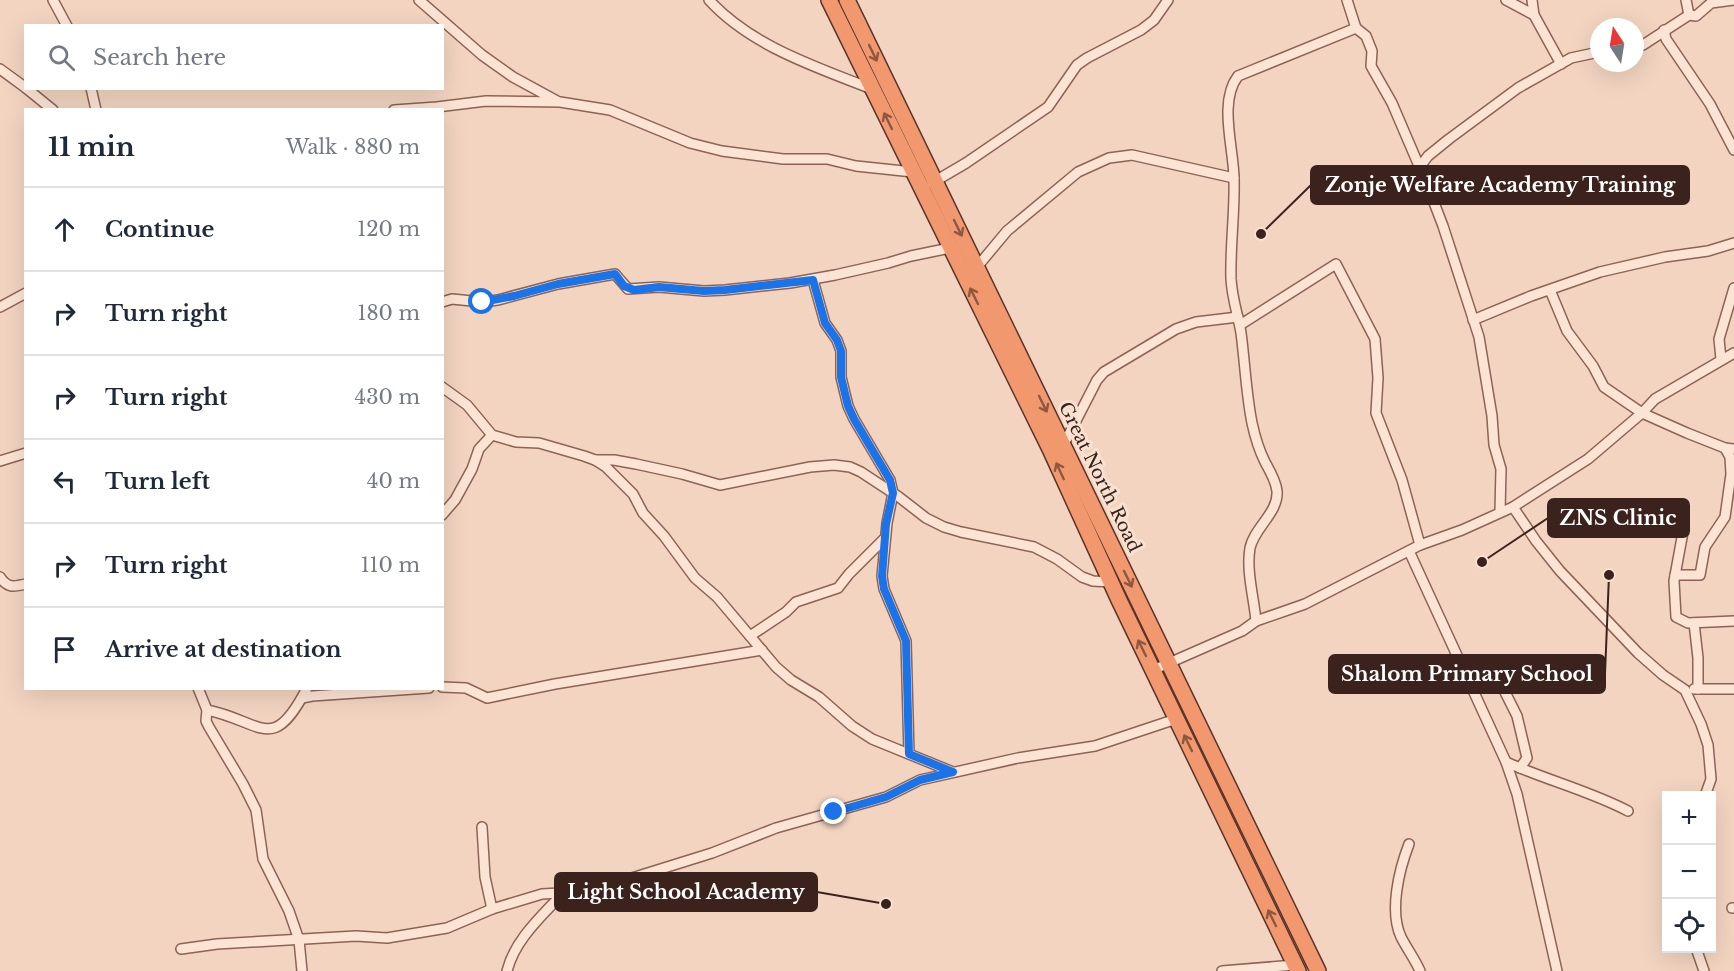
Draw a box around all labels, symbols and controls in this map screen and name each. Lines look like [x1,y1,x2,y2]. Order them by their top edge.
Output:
north arrow [1590,18,1644,72]
search box [24,24,444,90]
icon: search [45,41,78,74]
one-way arrow [868,43,879,61]
text: Search here [93,44,226,71]
one-way arrow [881,112,893,130]
text: 11 min [48,131,135,163]
text: Walk · 880 m [286,135,420,159]
callout: Zonje Welfare Academy Training [1311,166,1689,204]
text: Zonje Welfare Academy Training [1325,173,1676,197]
icon: ahead [48,213,81,246]
text: Continue [105,216,214,243]
text: 120 m [357,217,420,241]
one-way arrow [953,219,964,237]
one-way arrow [968,287,980,305]
route start [468,288,494,314]
icon: right [48,297,81,330]
text: Turn right [105,300,227,327]
text: 180 m [357,301,420,325]
icon: right [48,381,81,414]
text: Turn right [105,384,227,411]
text: 430 m [355,385,420,409]
one-way arrow [1038,394,1049,412]
street label: Great North Road [1054,398,1146,556]
one-way arrow [1054,462,1065,480]
icon: left [48,465,81,498]
text: Turn left [105,468,210,495]
text: 40 m [367,469,420,493]
callout: ZNS Clinic [1548,499,1689,537]
text: ZNS Clinic [1559,506,1677,530]
icon: right [48,549,81,582]
text: Turn right [105,552,227,579]
text: 110 m [361,553,420,577]
one-way arrow [1123,570,1134,588]
icon: arrive [48,633,81,666]
text: Arrive at destination [105,636,342,663]
one-way arrow [1136,639,1148,657]
callout: Shalom Primary School [1329,655,1605,693]
text: Shalom Primary School [1341,662,1593,686]
one-way arrow [1181,734,1193,752]
map controls [1662,791,1716,953]
button: + [1662,791,1716,845]
route end [820,798,846,824]
button: − [1662,845,1716,899]
callout: Light School Academy [555,873,817,911]
text: Light School Academy [567,880,806,904]
button: locate [1662,899,1716,953]
one-way arrow [1266,910,1278,928]

